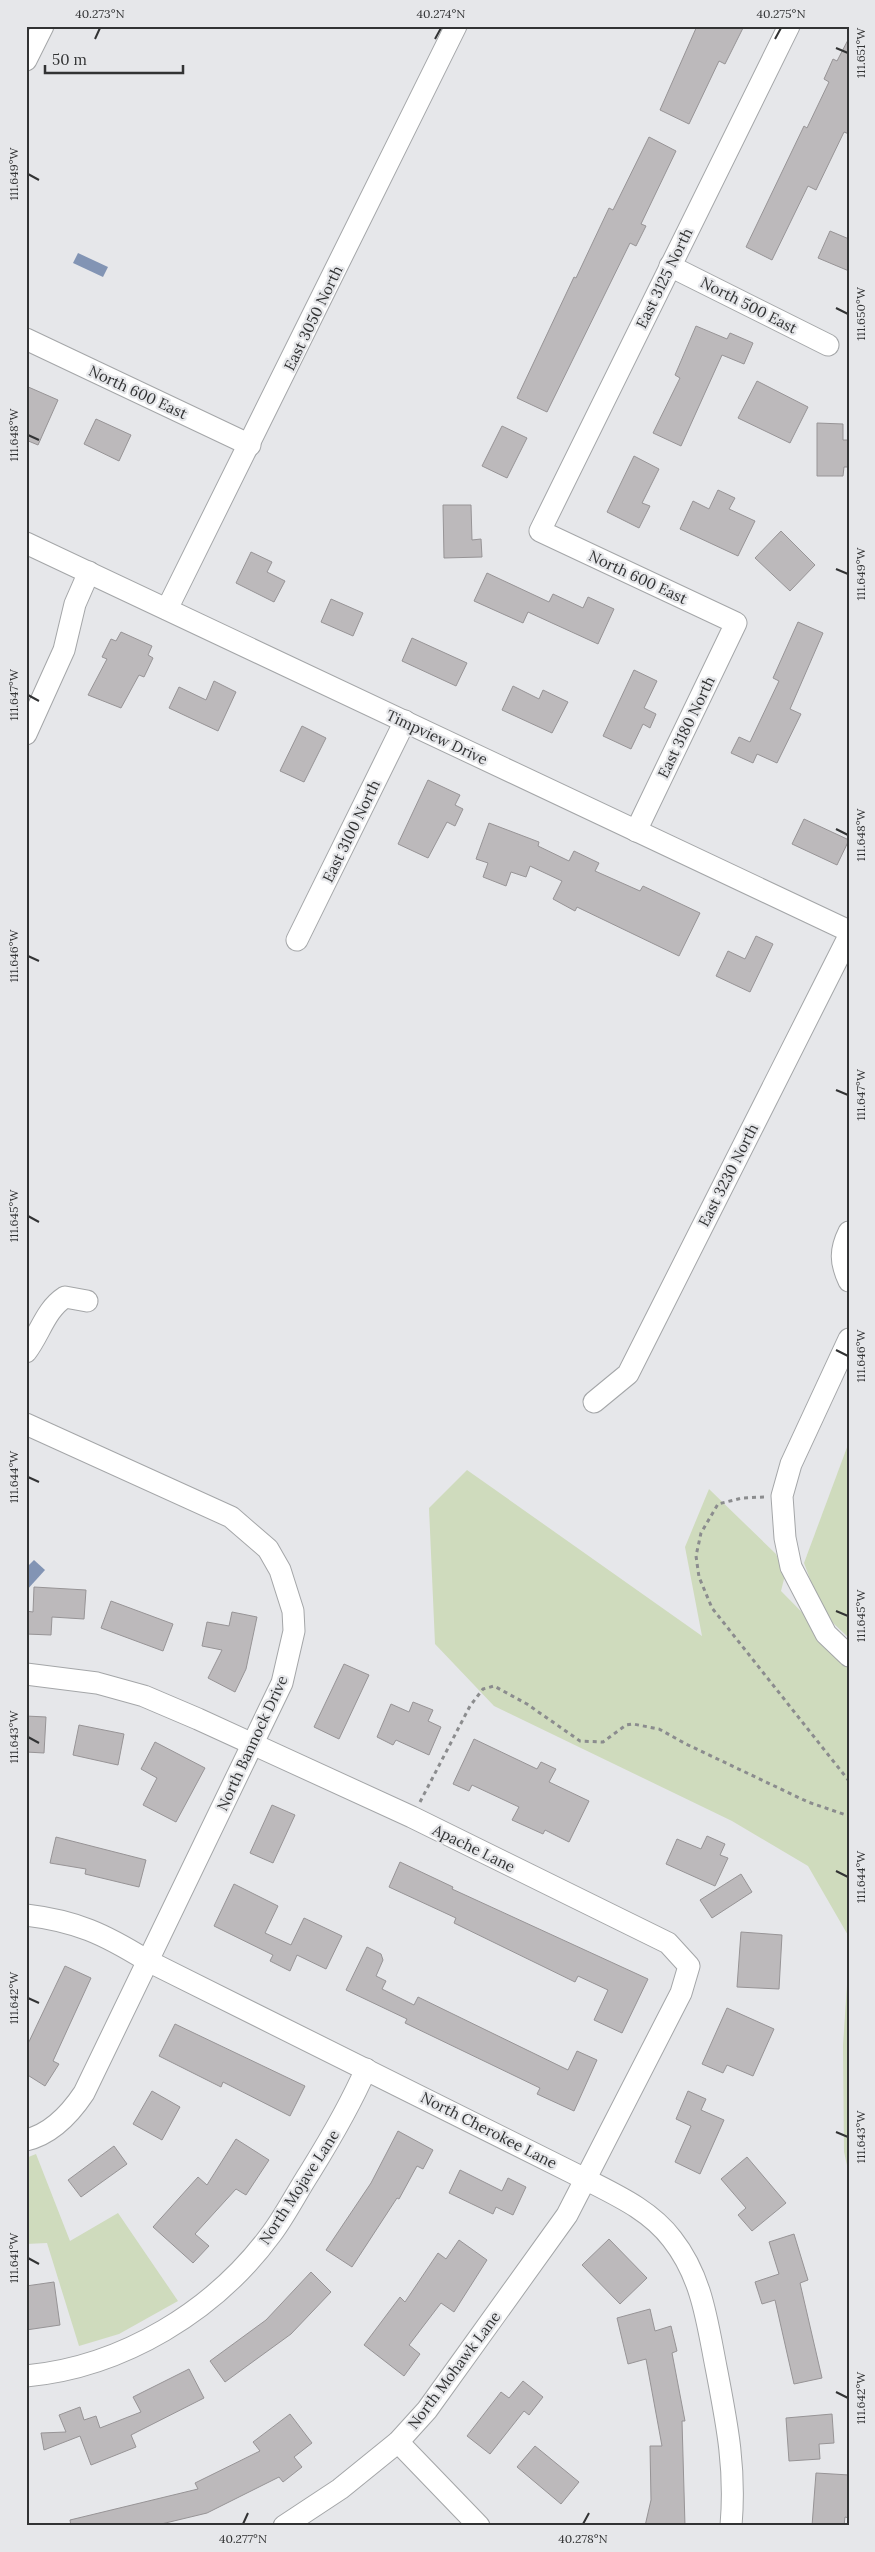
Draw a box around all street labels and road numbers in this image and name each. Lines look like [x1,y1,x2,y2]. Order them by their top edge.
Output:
street label: East 3125 North [632,225,696,331]
street label: East 3050 North [279,262,347,374]
street label: North 500 East [697,272,801,338]
street label: North 600 East [86,361,190,423]
street label: North 600 East [586,546,690,608]
street label: East 3180 North [653,673,719,781]
street label: Timpview Drive [383,705,491,769]
street label: East 3100 North [318,777,384,885]
street label: East 3230 North [694,1120,762,1230]
street label: North Bannock Drive [212,1672,292,1814]
street label: Apache Lane [429,1819,518,1876]
street label: North Cherokee Lane [418,2087,560,2173]
street label: North Mojave Lane [255,2126,343,2248]
street label: North Mohawk Lane [404,2307,504,2433]

